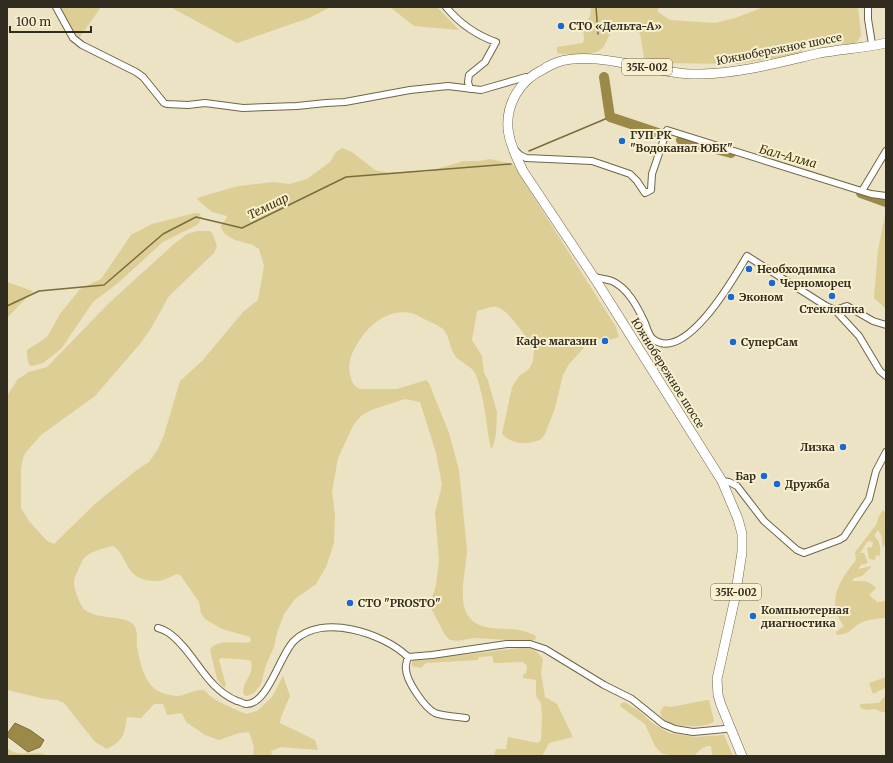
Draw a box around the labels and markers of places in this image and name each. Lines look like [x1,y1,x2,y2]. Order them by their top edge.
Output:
place label: СТО «Дельта-А» [569,19,662,33]
marker: СТО «Дельта-А» [556,21,566,31]
place label: ГУП РК "Водоканал ЮБК" [630,128,733,155]
marker: ГУП РК "Водоканал ЮБК" [617,136,627,146]
place label: Необходимка [757,262,836,276]
marker: Необходимка [744,264,754,274]
place label: Черноморец [780,276,852,290]
marker: Черноморец [767,278,777,288]
place label: Эконом [739,290,784,304]
marker: Стекляшка [827,291,837,301]
marker: Эконом [726,292,736,302]
place label: Стекляшка [799,302,865,316]
place label: Кафе магазин [516,334,597,348]
place label: СуперСам [741,335,799,349]
marker: Кафе магазин [600,336,610,346]
marker: СуперСам [728,337,738,347]
place label: Лизка [800,440,835,454]
marker: Лизка [838,442,848,452]
place label: Бар [735,469,756,483]
marker: Бар [759,471,769,481]
place label: Дружба [785,477,830,491]
marker: Дружба [772,479,782,489]
place label: СТО "PROSTO" [358,596,441,610]
marker: СТО "PROSTO" [345,598,355,608]
place label: Компьютерная диагностика [760,603,849,630]
marker: Компьютерная диагностика [748,611,758,621]

